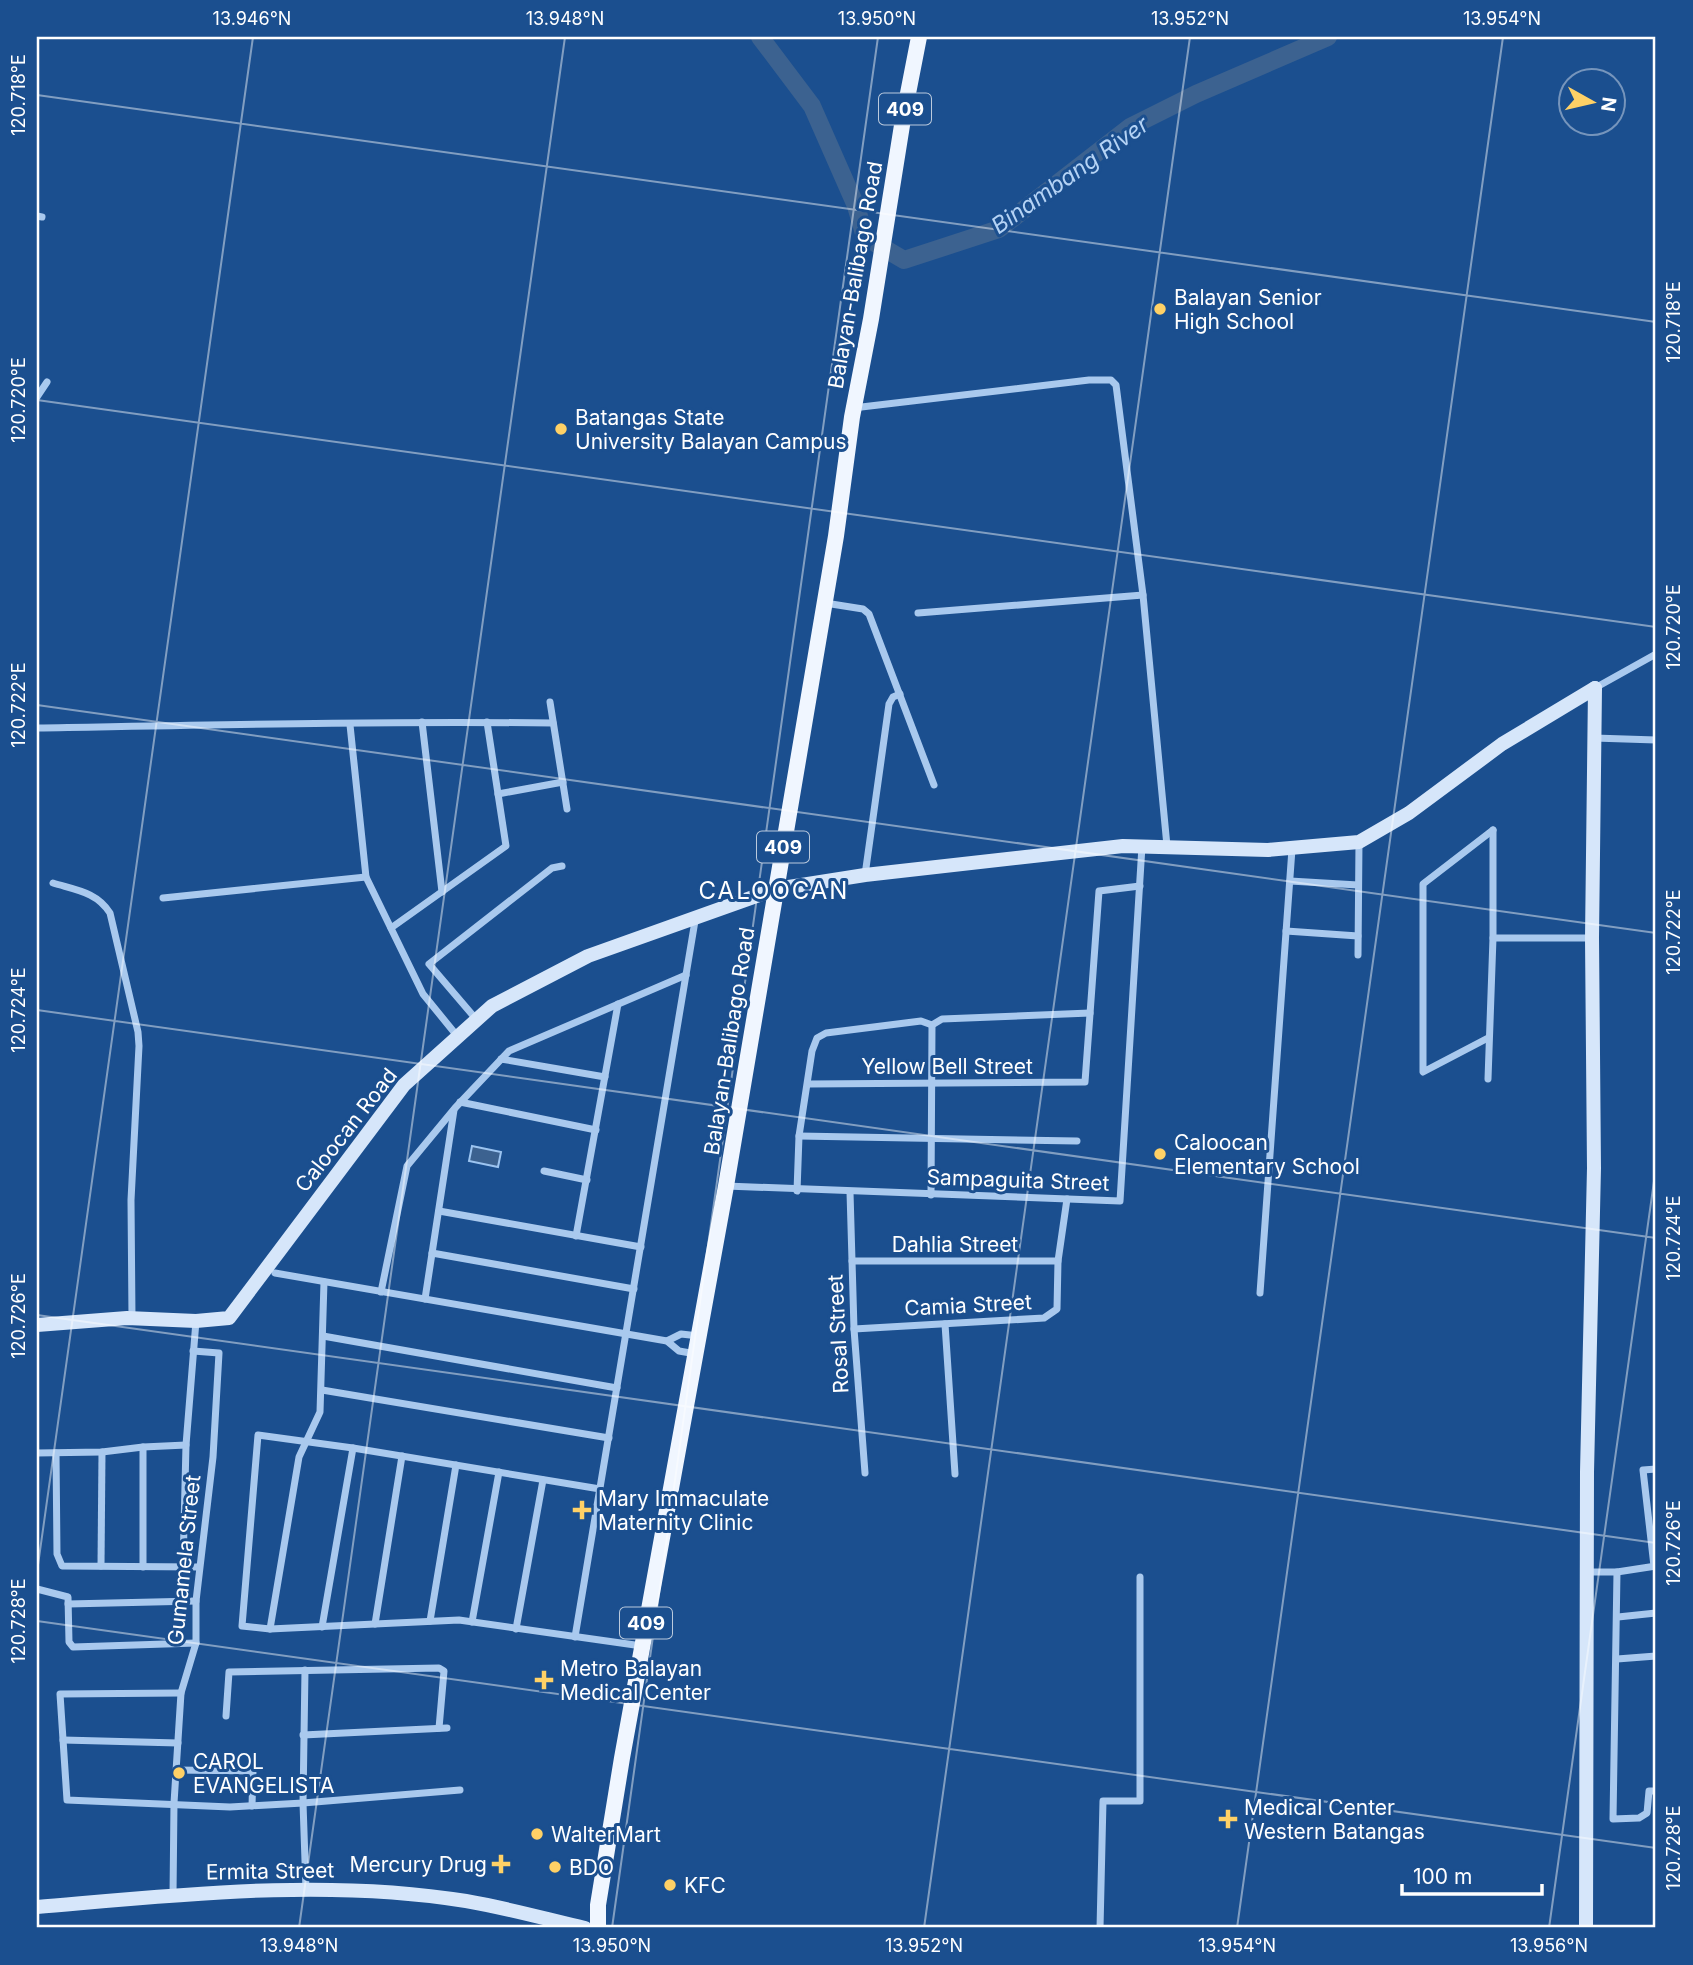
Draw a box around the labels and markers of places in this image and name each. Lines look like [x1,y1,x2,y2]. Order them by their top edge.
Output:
place label: Balayan Senior High School [1174,285,1322,334]
marker: Balayan Senior High School [1152,301,1168,317]
place label: Batangas State University Balayan Campus [575,405,847,454]
marker: Batangas State University Balayan Campus [553,421,569,437]
place label: Caloocan Elementary School [1174,1130,1360,1179]
marker: Caloocan Elementary School [1152,1146,1168,1162]
place label: Mary Immaculate Maternity Clinic [598,1486,769,1535]
marker: Mary Immaculate Maternity Clinic [572,1500,592,1520]
place label: Metro Balayan Medical Center [560,1656,711,1705]
marker: Metro Balayan Medical Center [534,1670,554,1690]
place label: CAROL EVANGELISTA [193,1749,335,1798]
marker: CAROL EVANGELISTA [171,1765,187,1781]
place label: Medical Center Western Batangas [1244,1795,1425,1844]
marker: Medical Center Western Batangas [1218,1809,1238,1829]
place label: WalterMart [551,1822,661,1847]
marker: WalterMart [529,1826,545,1842]
place label: Mercury Drug [350,1852,487,1877]
place label: BDO [569,1855,614,1880]
marker: Mercury Drug [493,1856,509,1872]
marker: BDO [547,1859,563,1875]
place label: KFC [684,1873,726,1898]
marker: KFC [662,1877,678,1893]

